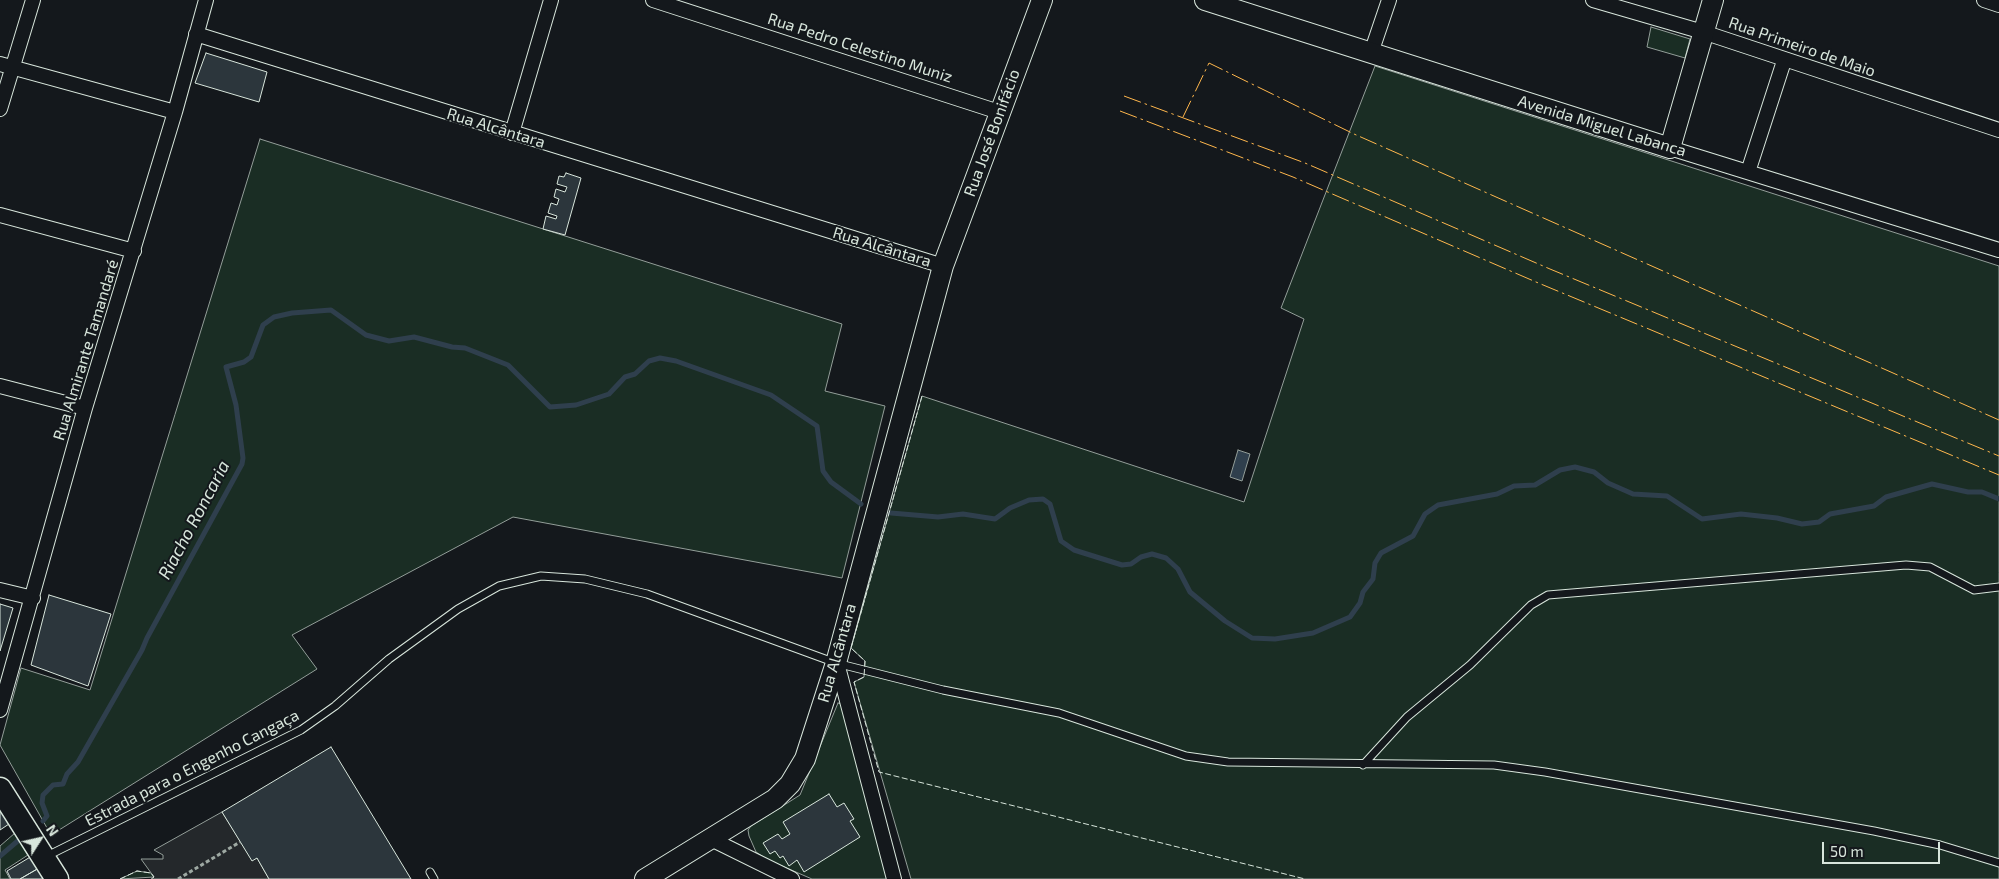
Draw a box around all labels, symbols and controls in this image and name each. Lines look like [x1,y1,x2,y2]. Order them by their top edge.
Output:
street label: Rua Pedro Celestino Muniz [765,9,955,87]
street label: Rua Primeiro de Maio [1726,13,1878,81]
street label: Rua José Bonifácio [960,67,1024,199]
street label: Avenida Miguel Labanca [1515,91,1689,161]
street label: Rua Alcântara [444,104,548,152]
street label: Rua Alcântara [830,223,934,271]
street label: Rua Almirante Tamandaré [49,257,123,443]
water label: Riacho Roncaria [154,457,234,583]
street label: Rua Alcântara [814,601,860,705]
street label: Estrada para o Engenho Cangaça [82,705,302,831]
north arrow [15,814,65,864]
text: N [43,821,63,839]
scale bar [1824,832,1942,864]
text: 50 m [1830,842,1864,860]

